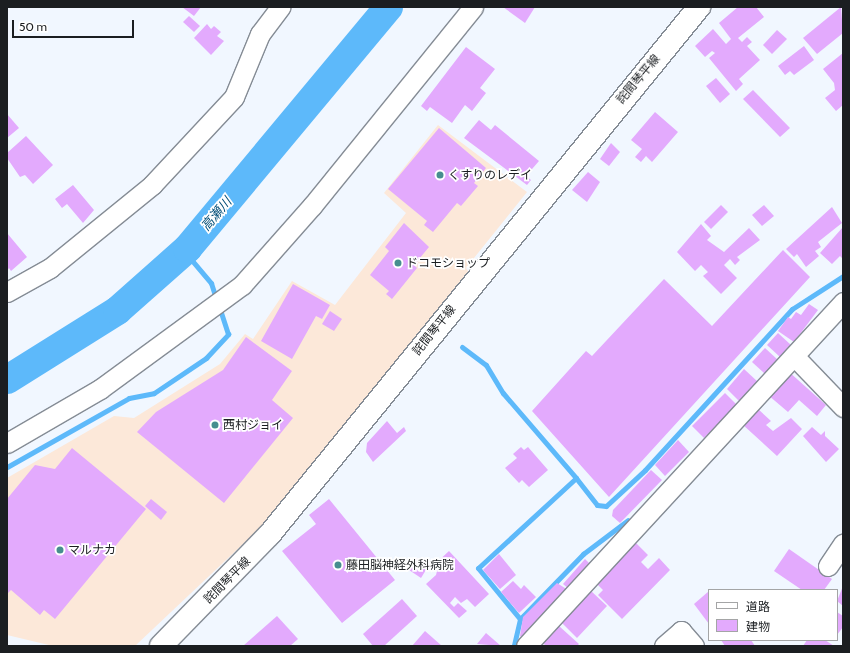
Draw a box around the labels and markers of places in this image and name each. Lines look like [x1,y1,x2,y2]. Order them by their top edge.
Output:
place label: くすりのレデイ [448,168,532,182]
marker: くすりのレデイ [435,170,445,180]
place label: ドコモショップ [406,256,490,270]
marker: ドコモショップ [393,258,403,268]
place label: 西村ジョイ [223,418,283,432]
marker: 西村ジョイ [210,420,220,430]
place label: マルナカ [68,543,116,557]
marker: マルナカ [55,545,65,555]
place label: 藤田脳神経外科病院 [346,558,454,572]
marker: 藤田脳神経外科病院 [333,560,343,570]

